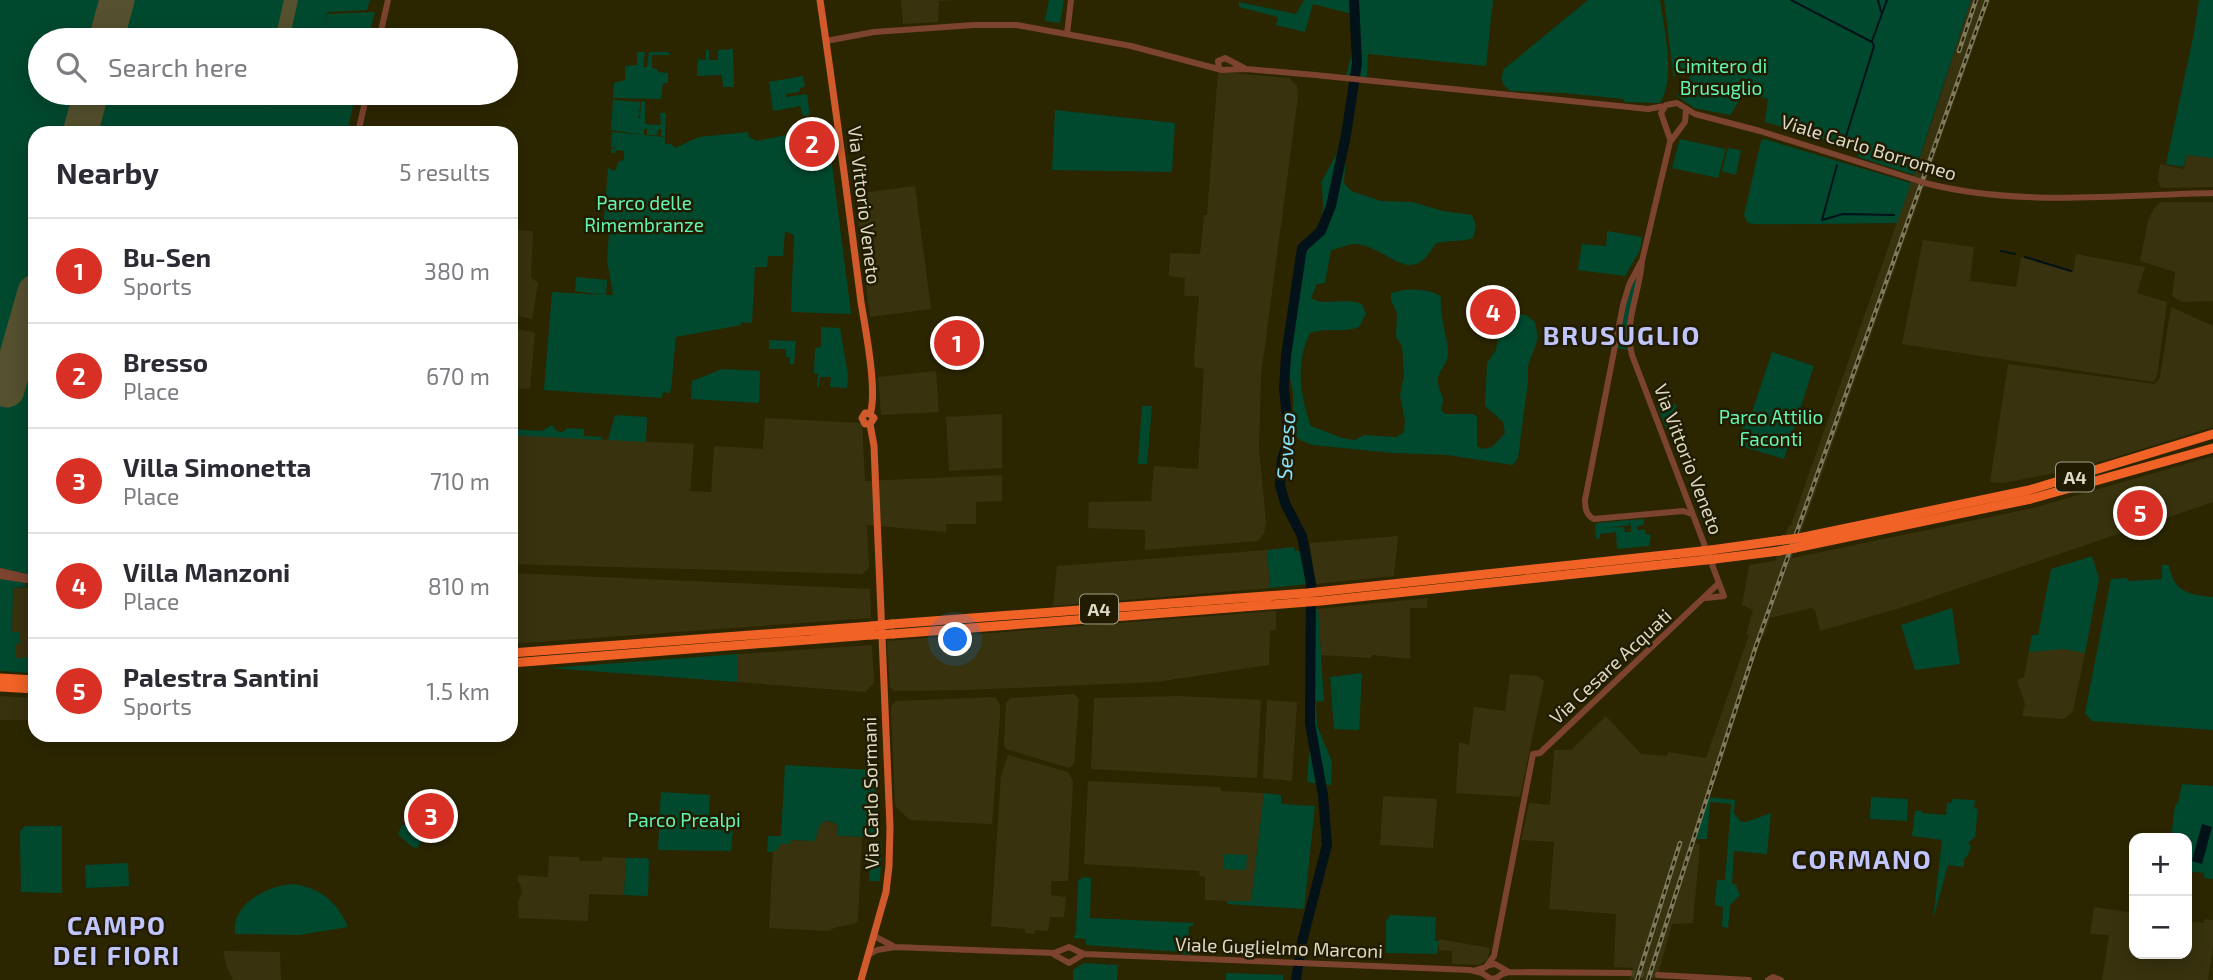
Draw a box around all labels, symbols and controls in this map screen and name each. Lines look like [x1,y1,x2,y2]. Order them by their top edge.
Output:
search box [28,28,518,105]
icon: search [52,48,90,86]
text: Search here [108,51,248,82]
park label: Cimitero di Brusuglio [1675,54,1767,99]
street label: Viale Carlo Borromeo [1778,109,1960,185]
pin: 2 [789,118,835,170]
street label: Via Vittorio Veneto [844,125,886,285]
text: Nearby [56,154,159,190]
text: 5 results [399,158,490,186]
park label: Parco delle Rimembranze [584,191,704,236]
text: Bu-Sen [123,241,211,272]
text: 1 [74,257,84,285]
text: 380 m [424,257,490,285]
text: Sports [123,272,192,300]
pin: 4 [1470,286,1516,338]
pin: 1 [934,317,980,369]
district label: BRUSUGLIO [1543,319,1701,350]
text: Bresso [123,346,208,377]
text: 2 [72,362,86,390]
text: 670 m [426,362,490,390]
text: Place [123,377,179,405]
street label: Via Vittorio Veneto [1650,381,1728,537]
park label: Parco Attilio Faconti [1719,405,1823,450]
water label: Seveso [1271,411,1299,481]
text: Villa Simonetta [123,451,311,482]
road number: A4 [2056,462,2094,491]
text: 3 [72,467,86,495]
text: 710 m [430,467,490,495]
text: Place [123,482,179,510]
pin: 5 [2117,487,2163,539]
text: Villa Manzoni [123,556,290,587]
text: 4 [72,572,86,600]
text: 810 m [428,572,490,600]
text: Place [123,587,179,615]
road number: A4 [1080,594,1118,624]
street label: Via Cesare Acquati [1544,604,1676,728]
your location [938,622,972,656]
text: Palestra Santini [123,661,319,692]
text: 5 [73,677,85,705]
text: 1.5 km [426,677,490,705]
text: Sports [123,692,192,720]
street label: Via Carlo Sormani [857,717,883,869]
pin: 3 [408,790,454,842]
park label: Parco Prealpi [627,808,741,831]
map controls [2129,833,2192,959]
button: + [2129,833,2192,896]
district label: CORMANO [1791,843,1933,874]
button: − [2129,896,2192,959]
district label: CAMPO DEI FIORI [53,909,181,970]
street label: Viale Guglielmo Marconi [1175,932,1383,962]

